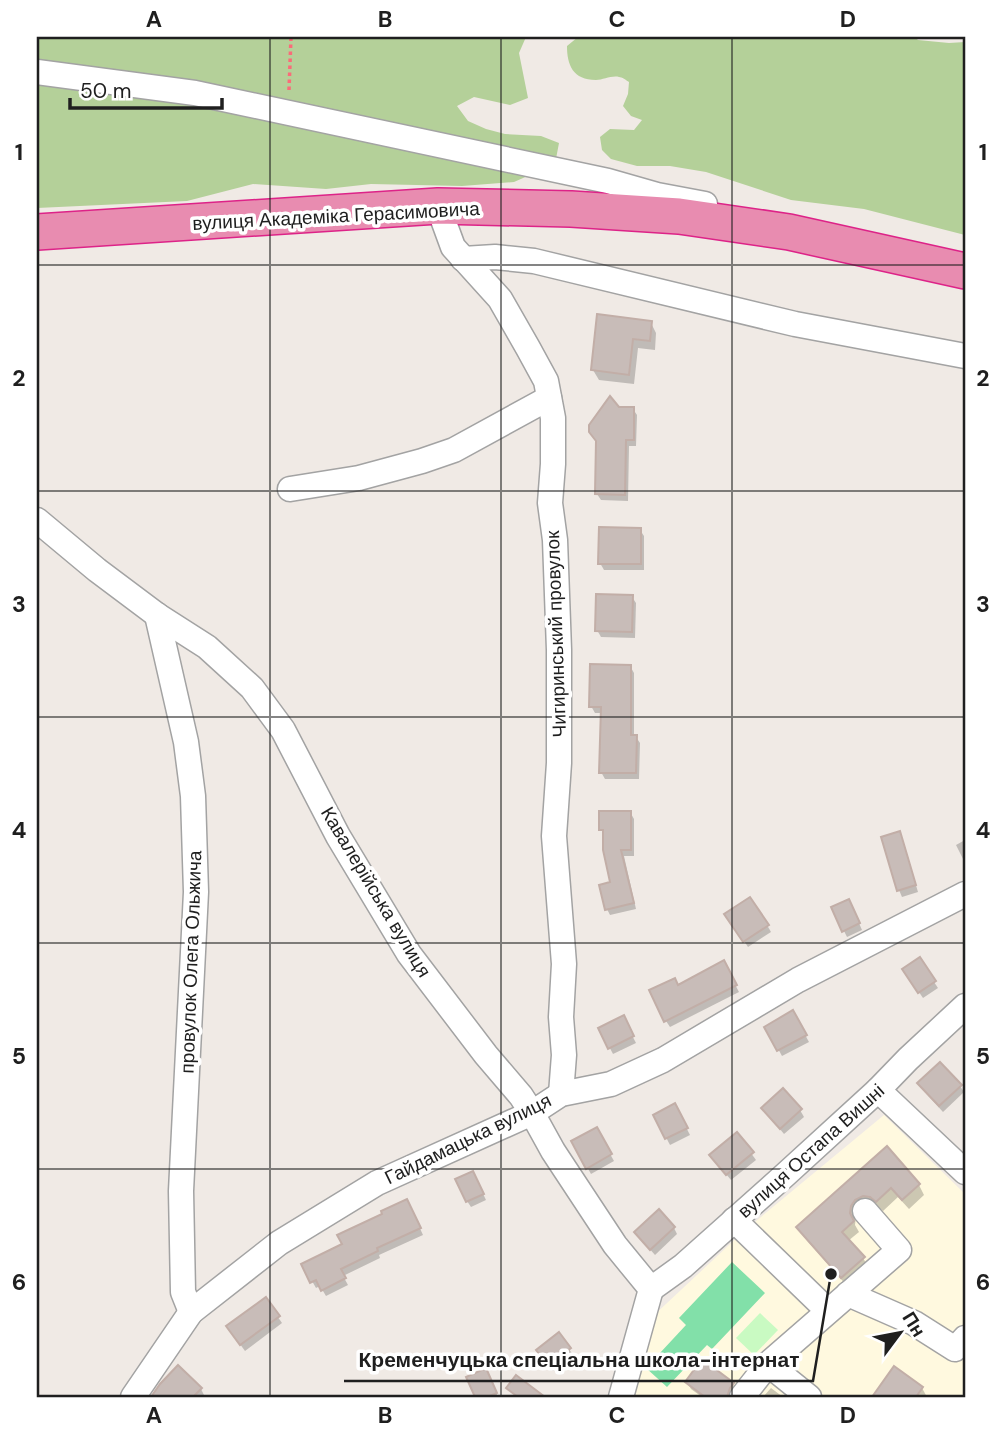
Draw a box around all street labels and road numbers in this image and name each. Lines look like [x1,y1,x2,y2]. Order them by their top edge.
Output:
street label: вулиця Академіка Герасимовича [192,196,481,236]
street label: Чигиринський провулок [540,530,572,738]
street label: Кавалерійська вулиця [315,802,437,982]
street label: провулок Олега Ольжича [175,850,207,1074]
street label: вулиця Остапа Вишні [732,1078,890,1224]
street label: Гайдамацька вулиця [381,1088,555,1190]

